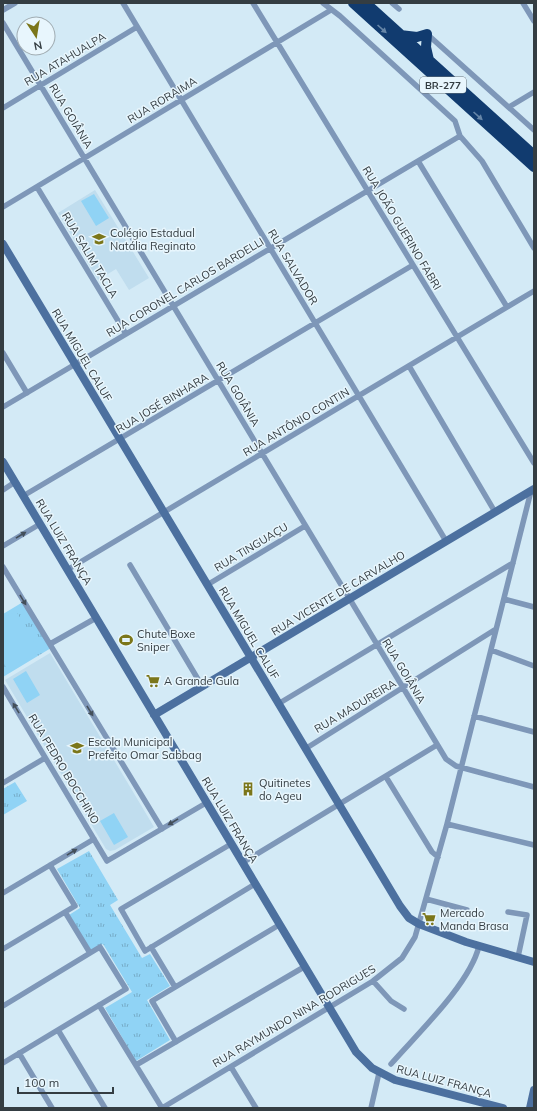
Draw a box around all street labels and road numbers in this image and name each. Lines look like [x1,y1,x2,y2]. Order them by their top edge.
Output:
street label: RUA ATAHUALPA [22,29,108,89]
street label: RUA RORAIMA [125,74,199,126]
road number: BR-277 [420,77,466,93]
street label: RUA GOIÂNIA [46,81,96,151]
street label: RUA JOÃO GUERINO FABRI [359,164,445,292]
street label: RUA SALIM TACLA [59,210,121,300]
street label: RUA SALVADOR [265,227,321,308]
street label: RUA CORONEL CARLOS BARDELLI [104,234,266,340]
street label: RUA MIGUEL CALUF [49,306,115,404]
street label: RUA GOIÂNIA [213,359,263,429]
street label: RUA JOSÉ BINHARA [113,370,211,436]
street label: RUA ANTÔNIO CONTIN [240,385,352,459]
street label: RUA LUIZ FRANÇA [33,496,95,588]
street label: RUA TINGUAÇU [211,519,291,575]
street label: RUA VICENTE DE CARVALHO [268,547,408,639]
street label: RUA MIGUEL CALUF [216,584,282,682]
street label: RUA GOIÂNIA [379,636,429,706]
street label: RUA MADUREIRA [312,676,398,736]
street label: RUA PEDRO BOCCHINO [26,711,102,827]
street label: RUA LUIZ FRANÇA [199,774,261,866]
street label: RUA RAYMUNDO NINA RODRIGUES [210,962,378,1070]
street label: RUA LUIZ FRANÇA [395,1062,493,1100]

